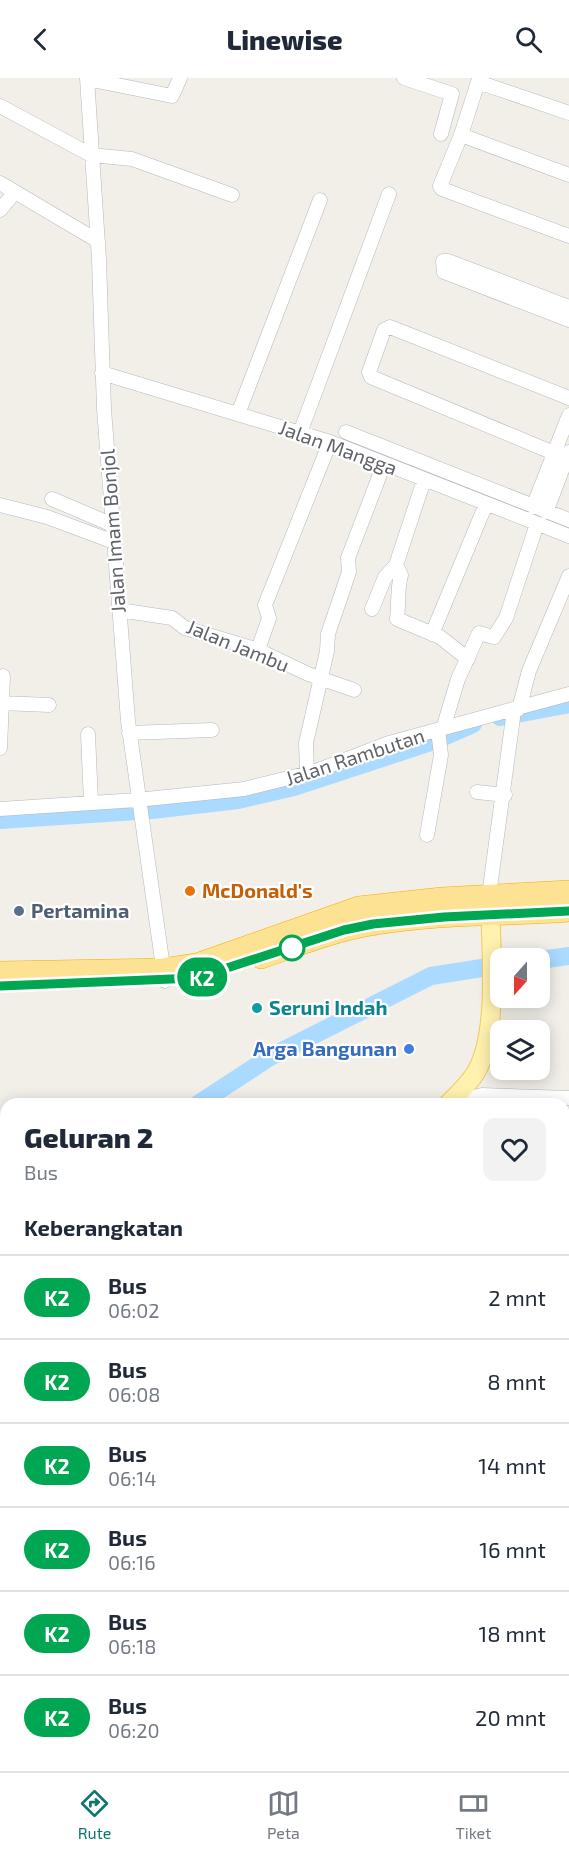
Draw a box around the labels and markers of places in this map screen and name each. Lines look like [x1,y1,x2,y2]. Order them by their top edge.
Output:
place label: McDonald's [202,878,313,902]
marker: McDonald's [183,884,197,898]
place label: Pertamina [31,898,129,922]
marker: Pertamina [12,904,26,918]
unlabelled marker [279,935,305,961]
place label: Seruni Indah [269,995,387,1019]
marker: Seruni Indah [250,1001,264,1015]
place label: Arga Bangunan [253,1036,397,1060]
marker: Arga Bangunan [402,1042,416,1056]

